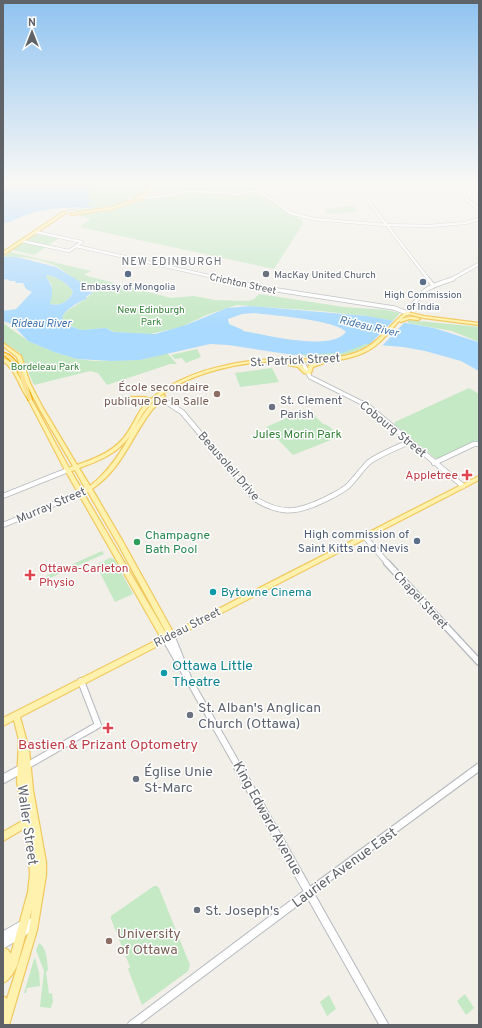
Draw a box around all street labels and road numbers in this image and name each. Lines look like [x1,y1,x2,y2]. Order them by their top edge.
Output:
street label: Crichton Street [208,271,278,298]
street label: St. Patrick Street [250,351,341,371]
street label: Cobourg Street [355,398,429,462]
street label: Beausoleil Drive [194,429,263,505]
street label: Murray Street [14,484,89,528]
street label: Chapel Street [389,568,451,633]
street label: Rideau Street [151,604,224,652]
street label: King Edward Avenue [228,759,305,879]
street label: Waller Street [12,784,41,867]
street label: Laurier Avenue East [289,824,401,912]

